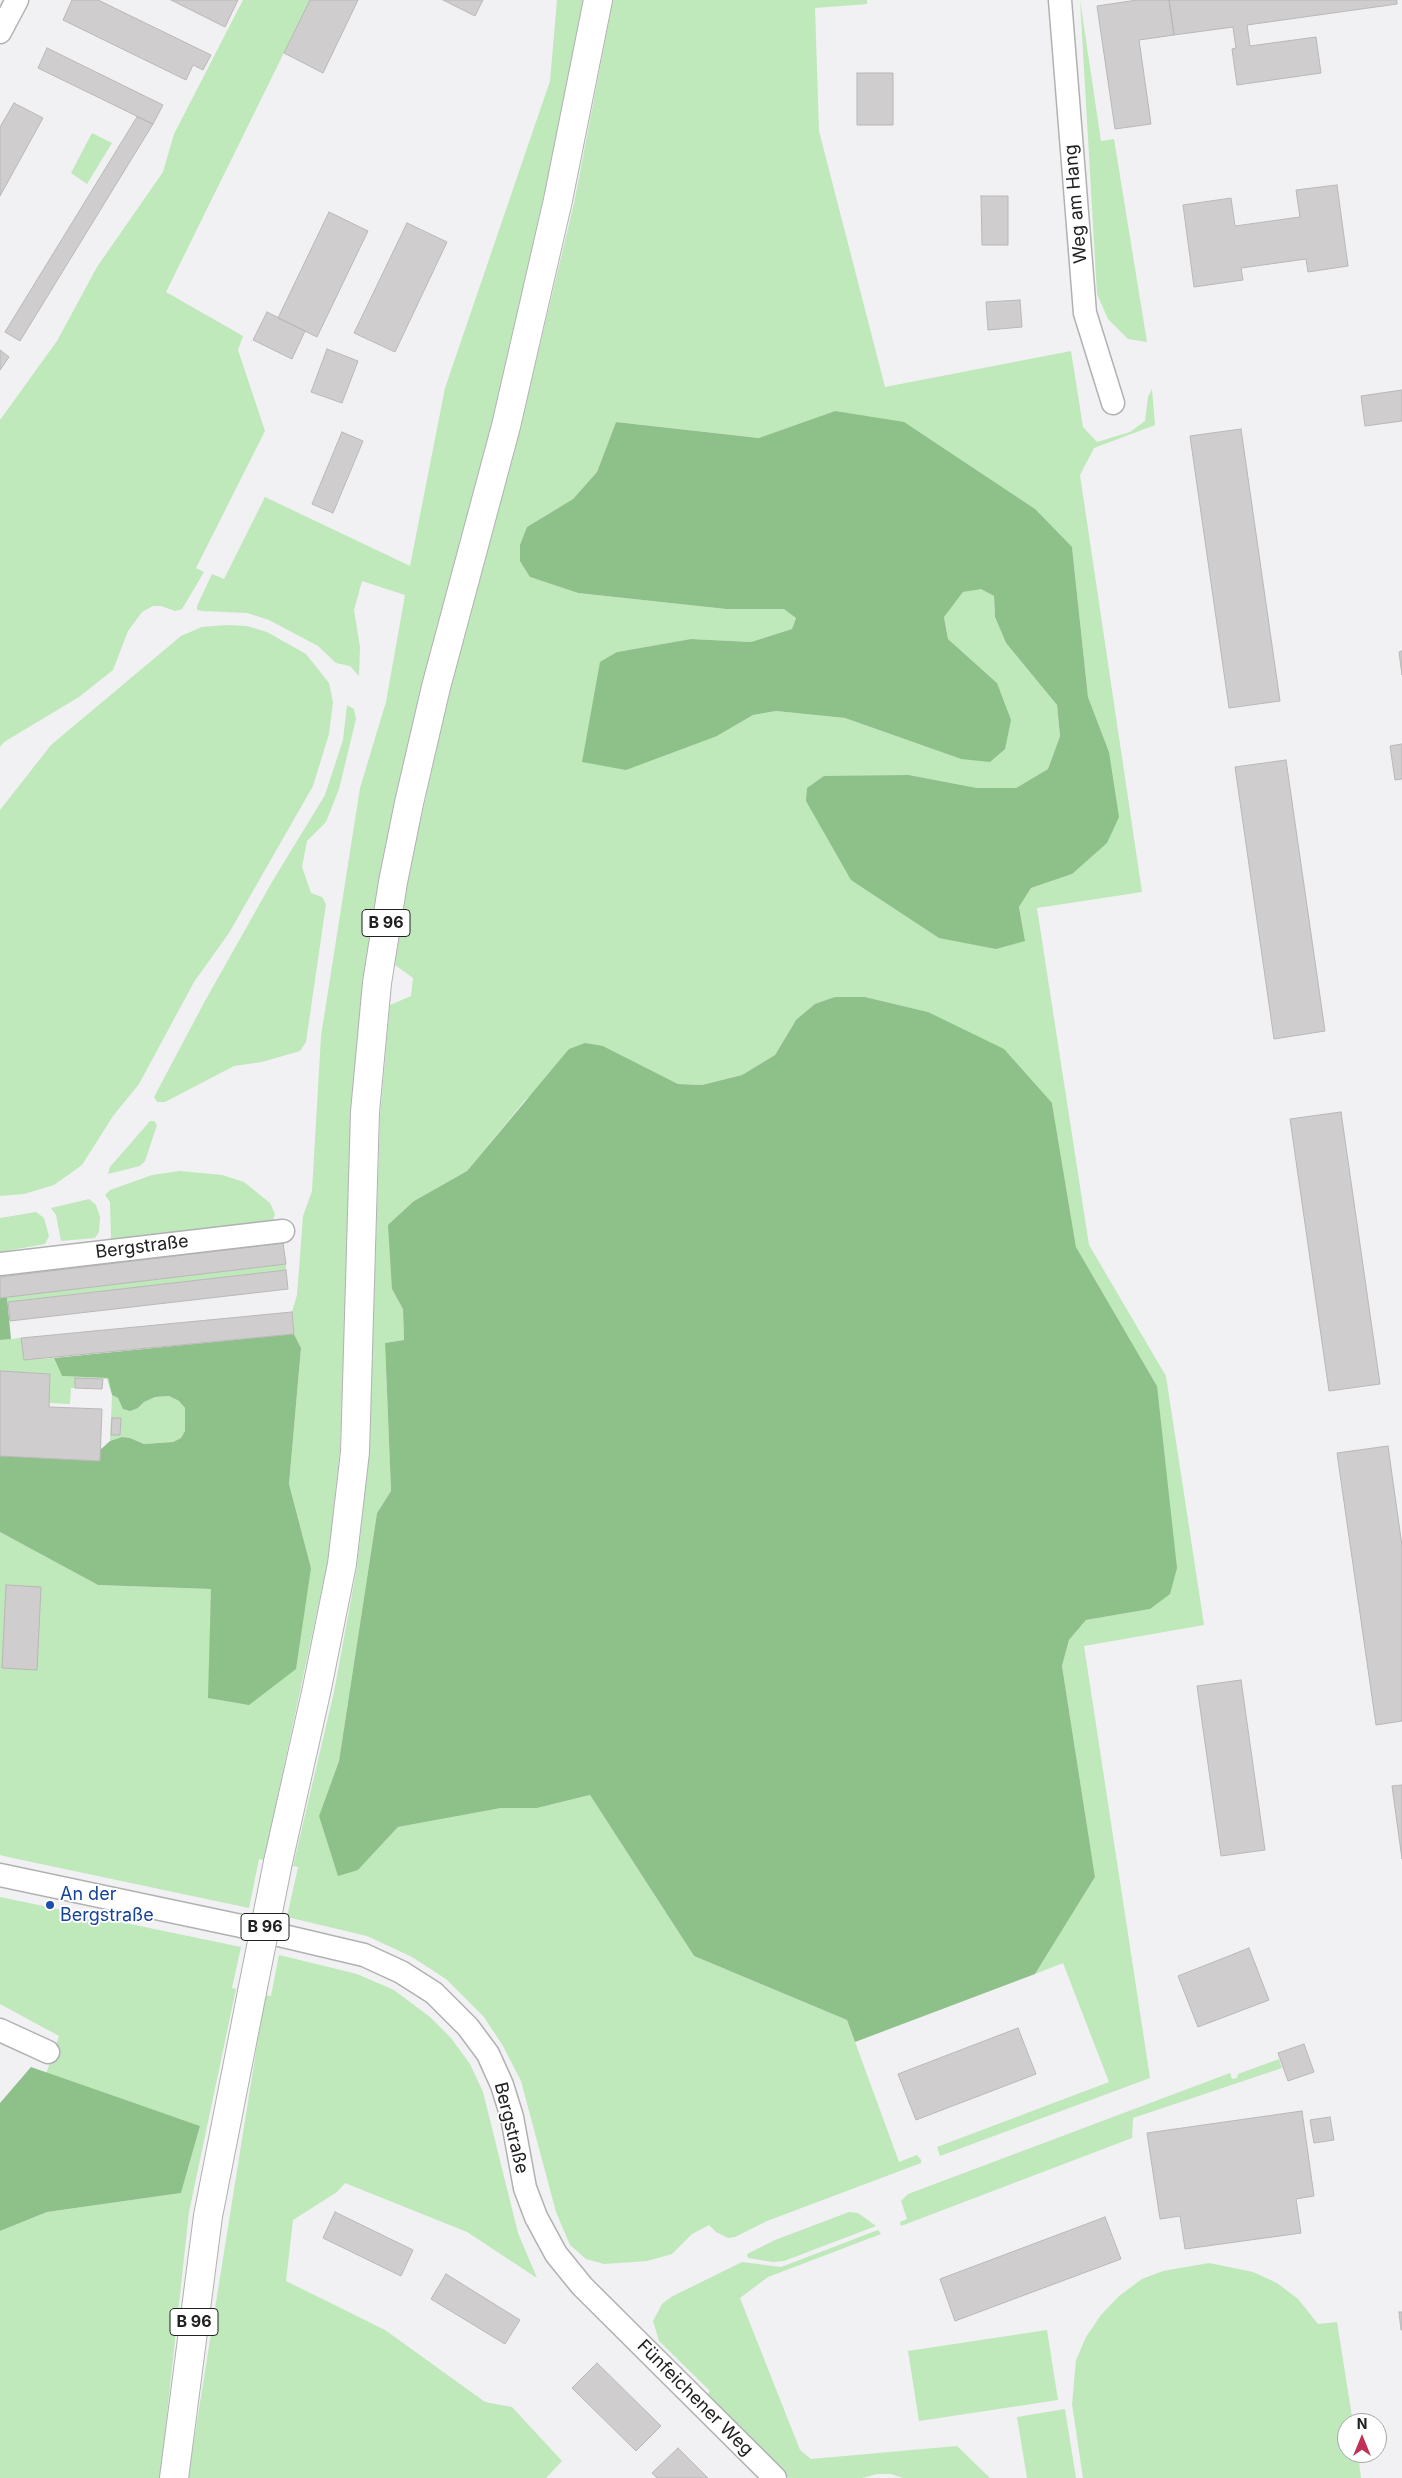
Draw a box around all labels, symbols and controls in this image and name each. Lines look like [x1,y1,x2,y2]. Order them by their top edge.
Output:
street label: Weg am Hang [1060,144,1092,264]
road number: B 96 [362,910,410,936]
street label: Bergstraße [94,1231,190,1263]
place label: An der Bergstraße [60,1884,154,1926]
marker: An der Bergstraße [44,1899,56,1911]
road number: B 96 [241,1914,289,1940]
street label: Bergstraße [489,2080,533,2176]
road number: B 96 [170,2308,218,2336]
street label: Fünfeichener Weg [633,2336,757,2460]
north arrow [1337,2413,1387,2463]
text: N [1357,2415,1367,2432]

